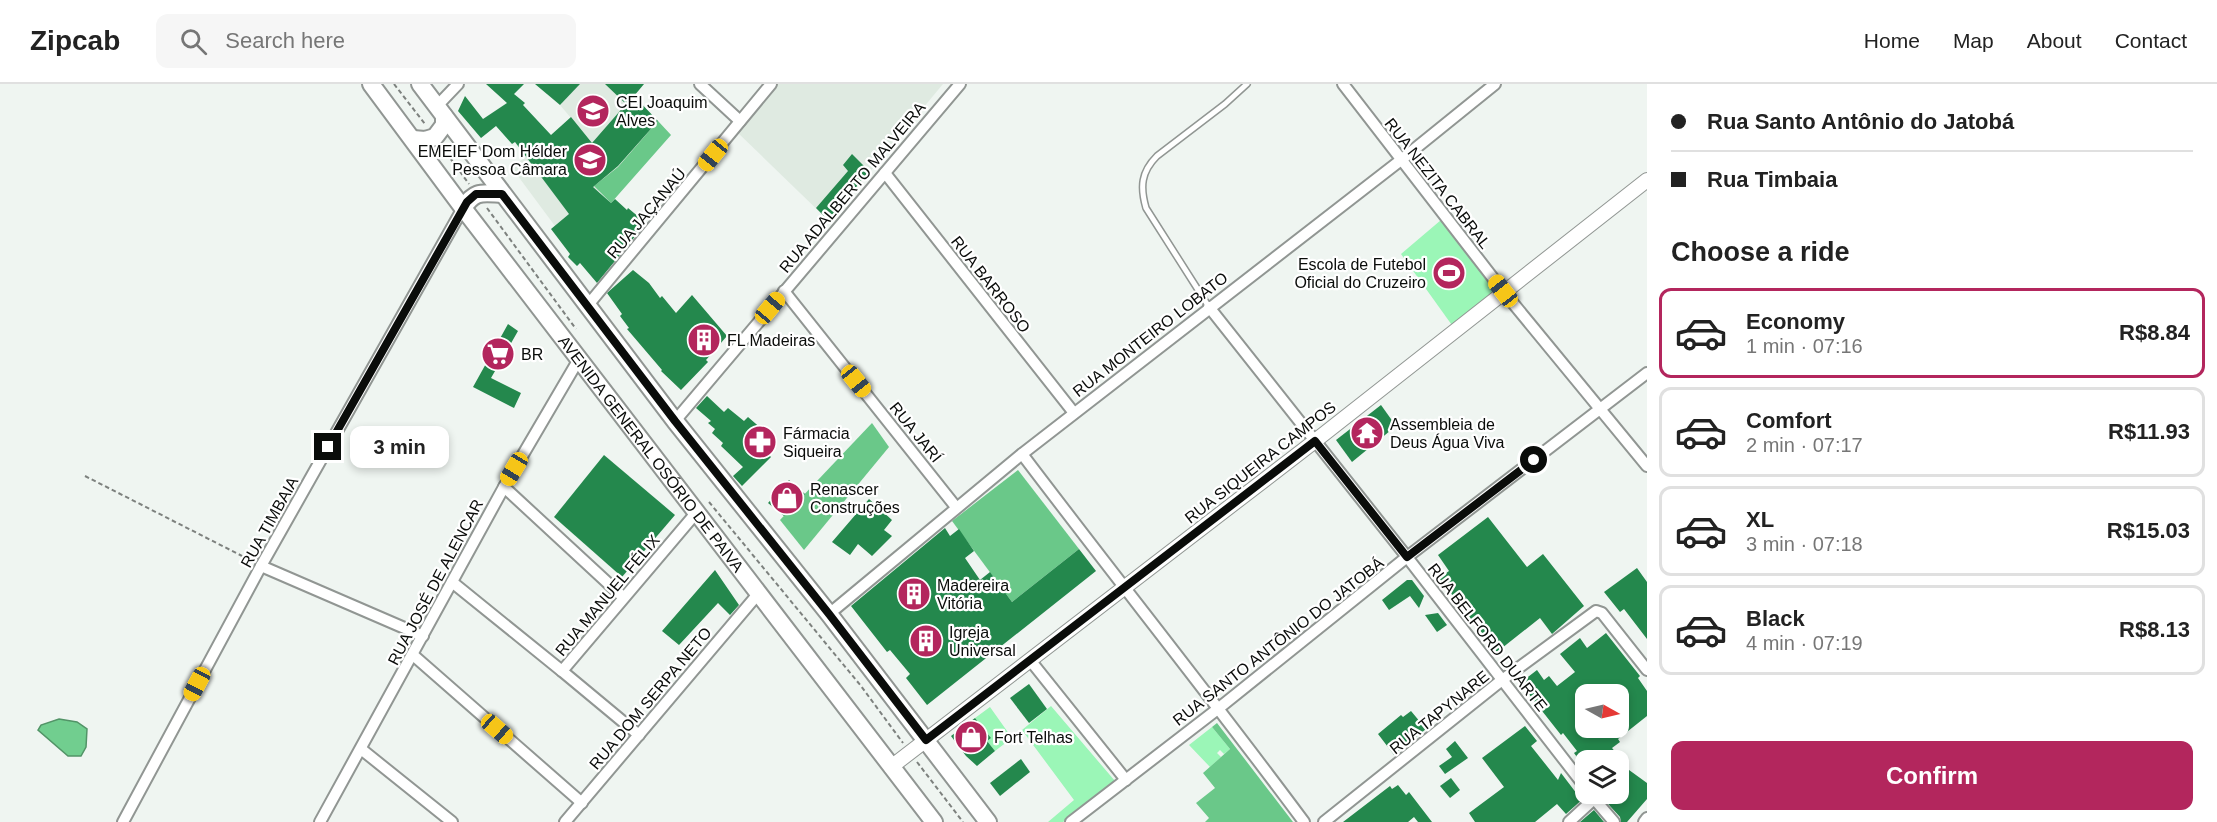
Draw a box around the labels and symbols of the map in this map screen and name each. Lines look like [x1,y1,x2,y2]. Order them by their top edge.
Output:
school or university icon: CEI Joaquim Alves [575,93,611,129]
place label: CEI Joaquim Alves [616,94,708,129]
street label: RUA ADALBERTO MALVEIRA [776,99,929,276]
street label: RUA NEZITA CABRAL [1381,115,1494,252]
car [695,135,731,175]
school or university icon: EMEIEF Dom Hélder Pessoa Câmara [572,142,608,178]
place label: EMEIEF Dom Hélder Pessoa Câmara [418,143,568,178]
street label: RUA JAÇANAÚ [603,164,689,262]
street label: RUA BARROSO [948,233,1033,336]
sports icon: Escola de Futebol Oficial do Cruzeiro [1431,255,1467,291]
place label: Escola de Futebol Oficial do Cruzeiro [1294,256,1426,291]
street label: RUA MONTEIRO LOBATO [1070,269,1231,400]
car [1485,271,1521,311]
car [752,288,788,328]
building icon: FL Madeiras [686,322,722,358]
place label: FL Madeiras [727,332,815,349]
street label: AVENIDA GENERAL OSÓRIO DE PAIVA [555,333,747,576]
supermarket icon: BR [480,336,516,372]
place label: BR [521,346,543,363]
car [838,361,874,401]
street label: RUA JARÍ [886,398,946,466]
street label: RUA SIQUEIRA CAMPOS [1182,398,1339,527]
temple icon: Assembleia de Deus Água Viva [1349,415,1385,451]
place label: Assembleia de Deus Água Viva [1390,416,1505,451]
pharmacy icon: Fármacia Siqueira [742,424,778,460]
place label: Fármacia Siqueira [783,425,850,460]
callout: 3 min [349,426,448,468]
route end [314,433,341,460]
route start [1520,446,1547,473]
car [497,449,531,489]
street label: RUA TIMBAIA [238,474,302,571]
shop icon: Renascer Construções [769,480,805,516]
place label: Renascer Construções [810,481,900,516]
street label: RUA JOSÉ DE ALENCAR [384,496,486,668]
street label: RUA MANUEL FÉLIX [551,531,663,659]
street label: RUA SANTO ANTÔNIO DO JATOBÁ [1169,553,1387,729]
street label: RUA BELFORD DUARTE [1425,560,1551,715]
building icon: Madereira Vitória [896,576,932,612]
place label: Madereira Vitória [937,577,1009,612]
building icon: Igreja Universal [908,623,944,659]
street label: RUA DOM SERPA NETO [586,624,715,773]
place label: Igreja Universal [949,624,1016,659]
car [181,664,213,704]
street label: RUA TAPYNARE [1387,667,1492,757]
north arrow [1575,684,1629,738]
car [478,710,516,748]
shop icon: Fort Telhas [953,719,989,755]
place label: Fort Telhas [994,729,1073,746]

